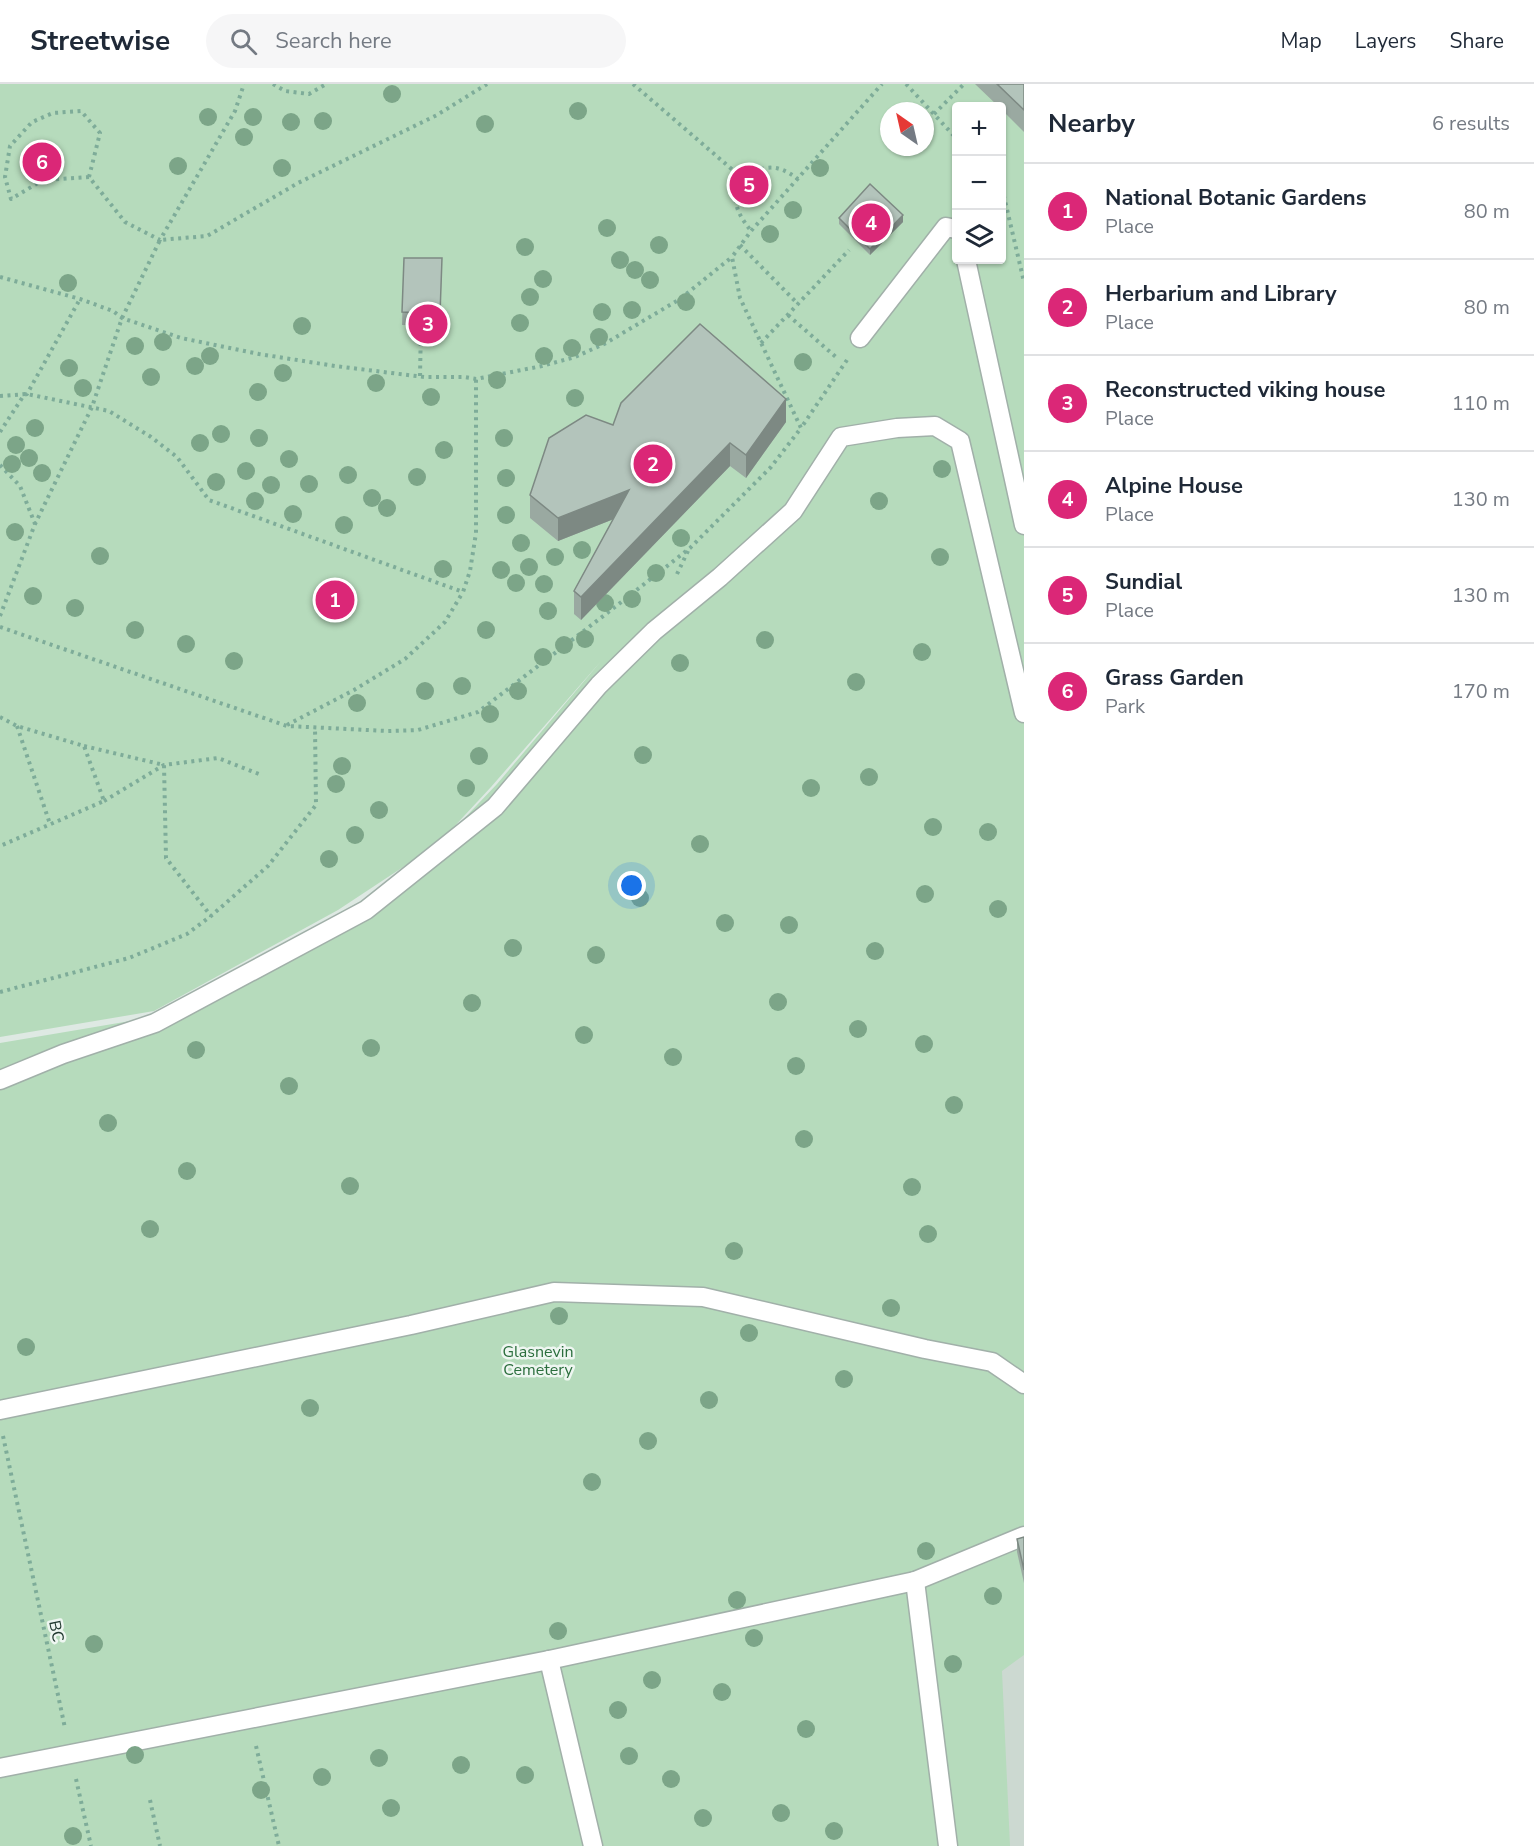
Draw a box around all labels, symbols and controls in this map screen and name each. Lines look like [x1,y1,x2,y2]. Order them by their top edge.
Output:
search box [206,14,626,68]
text: Streetwise [30,22,170,60]
icon: search [227,25,260,58]
text: Search here [275,26,392,56]
text: Map [1280,27,1322,55]
text: Layers [1355,27,1416,55]
text: Share [1449,27,1504,55]
north arrow [880,102,934,156]
map controls [952,102,1006,264]
button: + [952,102,1006,156]
text: Nearby [1048,106,1135,141]
text: 6 results [1432,110,1510,137]
pin: 6 [22,140,62,184]
button: − [952,156,1006,210]
pin: 5 [730,162,768,208]
text: National Botanic Gardens [1105,183,1366,213]
text: 1 [1062,198,1074,225]
text: 80 m [1464,198,1510,225]
pin: 4 [852,200,890,246]
button: layers [952,210,1006,264]
text: Place [1105,213,1154,240]
text: Herbarium and Library [1105,279,1337,309]
text: 2 [1062,294,1074,321]
text: 80 m [1464,294,1510,321]
pin: 3 [408,302,448,346]
text: Place [1105,309,1154,336]
text: Reconstructed viking house [1105,375,1385,405]
text: 3 [1062,390,1074,417]
text: 110 m [1452,390,1510,417]
text: Place [1105,405,1154,432]
pin: 2 [634,442,672,487]
text: Alpine House [1105,471,1243,501]
text: 4 [1062,486,1074,513]
text: 130 m [1452,486,1510,513]
text: Place [1105,501,1154,528]
text: Sundial [1105,567,1182,597]
pin: 1 [316,578,354,622]
text: 5 [1062,582,1074,609]
text: 130 m [1452,582,1510,609]
text: Place [1105,597,1154,624]
text: Grass Garden [1105,663,1244,693]
text: 6 [1062,678,1074,705]
text: 170 m [1452,678,1510,705]
text: Park [1105,693,1145,720]
your location [617,871,646,900]
park label: Glasnevin Cemetery [502,1341,574,1381]
street label: BC [43,1618,69,1644]

